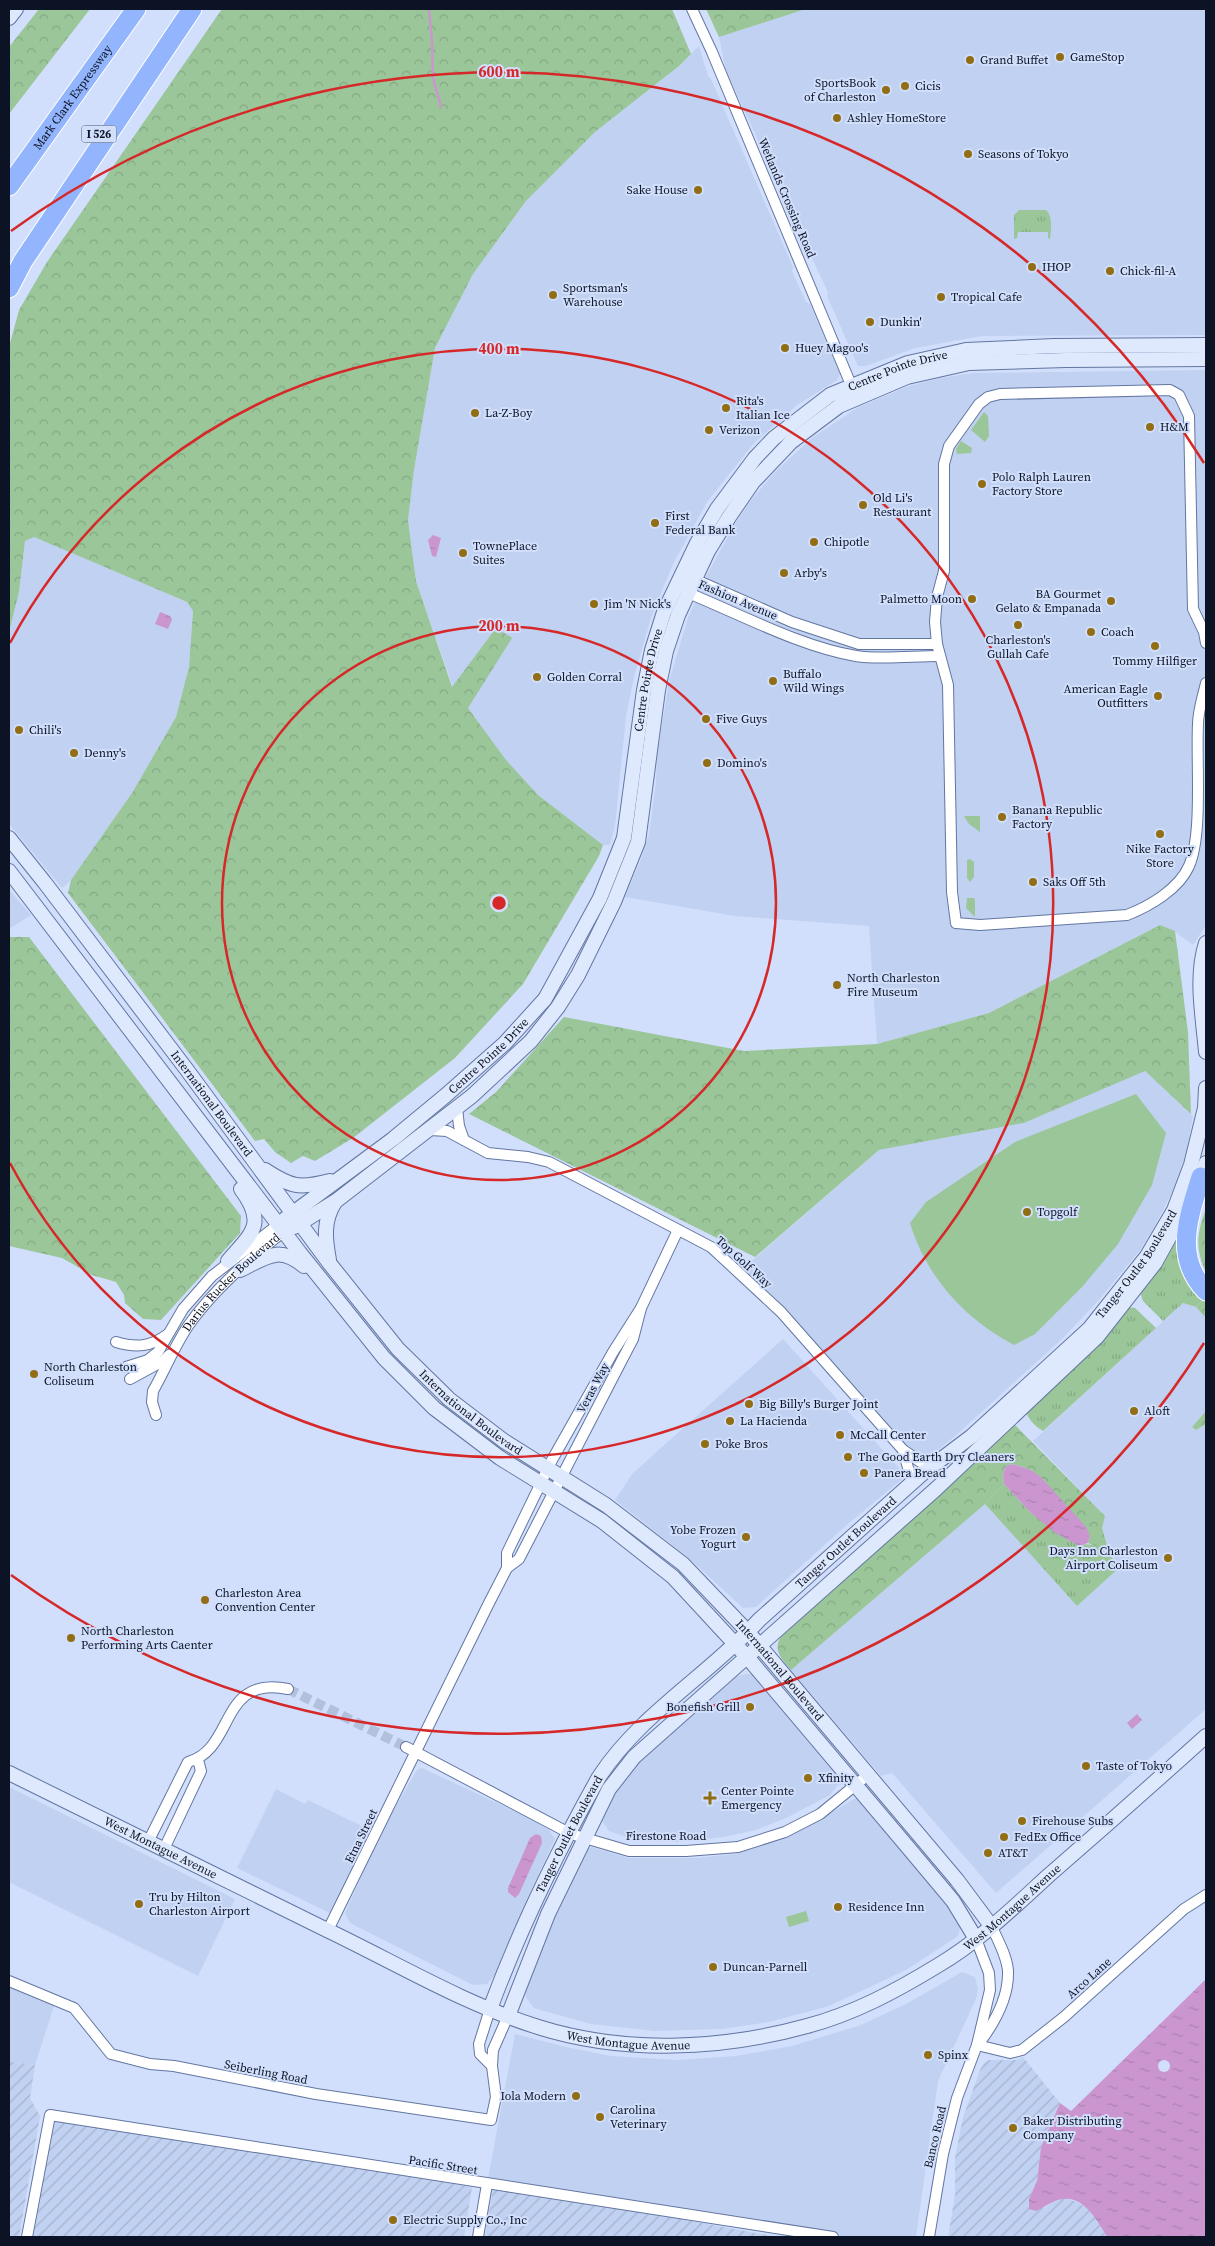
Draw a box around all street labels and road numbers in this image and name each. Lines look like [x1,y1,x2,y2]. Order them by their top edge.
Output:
street label: Mark Clark Expressway [29,41,116,153]
road number: I 526 [82,126,116,142]
street label: Wetlands Crossing Road [754,136,820,261]
street label: Centre Pointe Drive [845,346,949,395]
street label: Fashion Avenue [696,576,780,624]
street label: Centre Pointe Drive [630,626,666,732]
street label: Centre Pointe Drive [445,1014,532,1098]
street label: International Boulevard [167,1047,256,1160]
street label: Tanger Outlet Boulevard [1092,1207,1181,1322]
street label: Darius Rucker Boulevard [178,1229,284,1335]
street label: Top Golf Way [712,1232,776,1292]
street label: Veras Way [573,1359,613,1416]
street label: International Boulevard [416,1366,526,1459]
street label: Tanger Outlet Boulevard [792,1493,900,1592]
street label: International Boulevard [732,1616,828,1724]
street label: Tanger Outlet Boulevard [532,1772,606,1896]
street label: Etna Street [341,1806,381,1866]
street label: West Montague Avenue [101,1813,220,1883]
street label: Firestone Road [626,1828,706,1844]
street label: West Montague Avenue [960,1860,1064,1954]
street label: Arco Lane [1063,1954,1115,2002]
street label: West Montague Avenue [565,2027,691,2054]
street label: Seiberling Road [223,2056,309,2088]
street label: Banco Road [920,2104,950,2170]
street label: Pacific Street [407,2152,479,2178]

